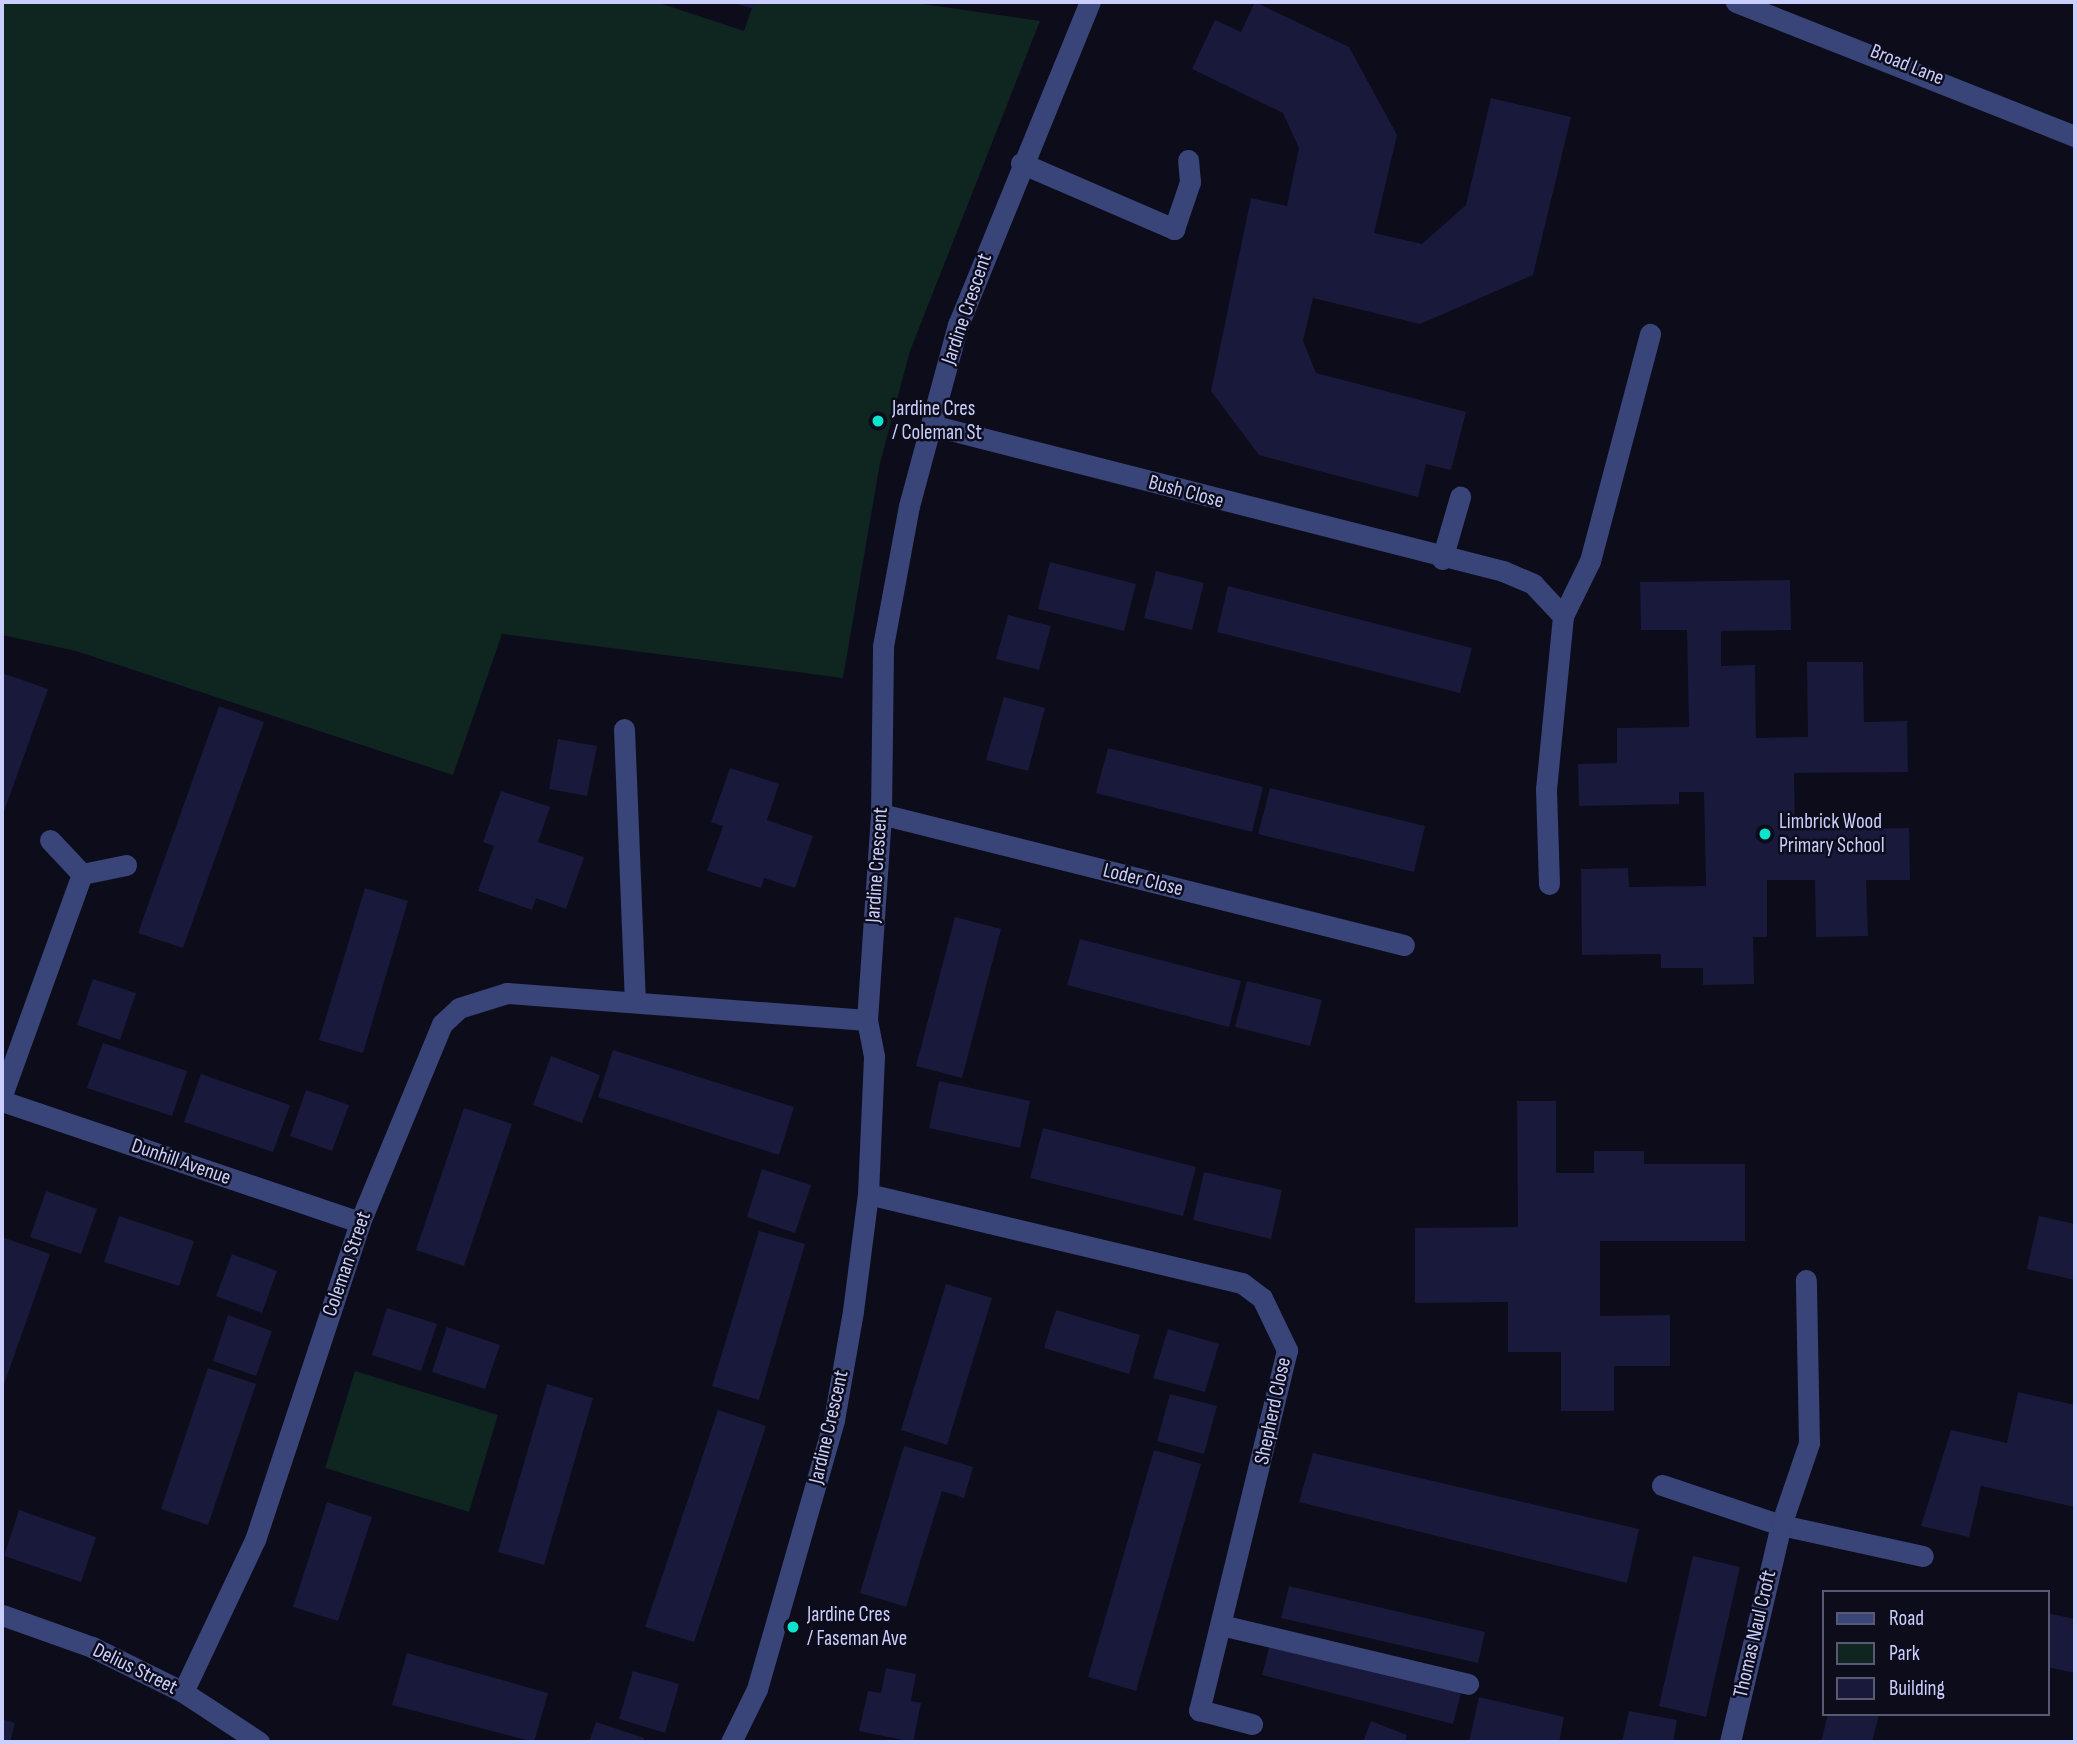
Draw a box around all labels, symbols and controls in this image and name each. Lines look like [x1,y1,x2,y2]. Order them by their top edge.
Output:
street label: Broad Lane [1866,39,1948,91]
street label: Jardine Crescent [936,250,998,368]
place label: Jardine Cres / Coleman St [892,396,982,446]
marker: Jardine Cres / Coleman St [870,413,886,429]
street label: Bush Close [1146,470,1226,514]
street label: Jardine Crescent [860,806,894,924]
place label: Limbrick Wood Primary School [1779,809,1885,859]
marker: Limbrick Wood Primary School [1757,826,1773,842]
street label: Loder Close [1100,858,1186,902]
street label: Dunhill Avenue [128,1133,234,1191]
street label: Coleman Street [317,1208,377,1320]
street label: Shepherd Close [1249,1355,1297,1467]
street label: Jardine Crescent [804,1368,854,1486]
street label: Thomas Naul Croft [1728,1568,1782,1700]
legend [1822,1590,2049,1716]
place label: Jardine Cres / Faseman Ave [807,1602,907,1652]
text: Road [1889,1606,1924,1631]
marker: Jardine Cres / Faseman Ave [785,1619,801,1635]
street label: Delius Street [89,1638,181,1700]
text: Park [1889,1641,1920,1666]
text: Building [1889,1676,1945,1701]

